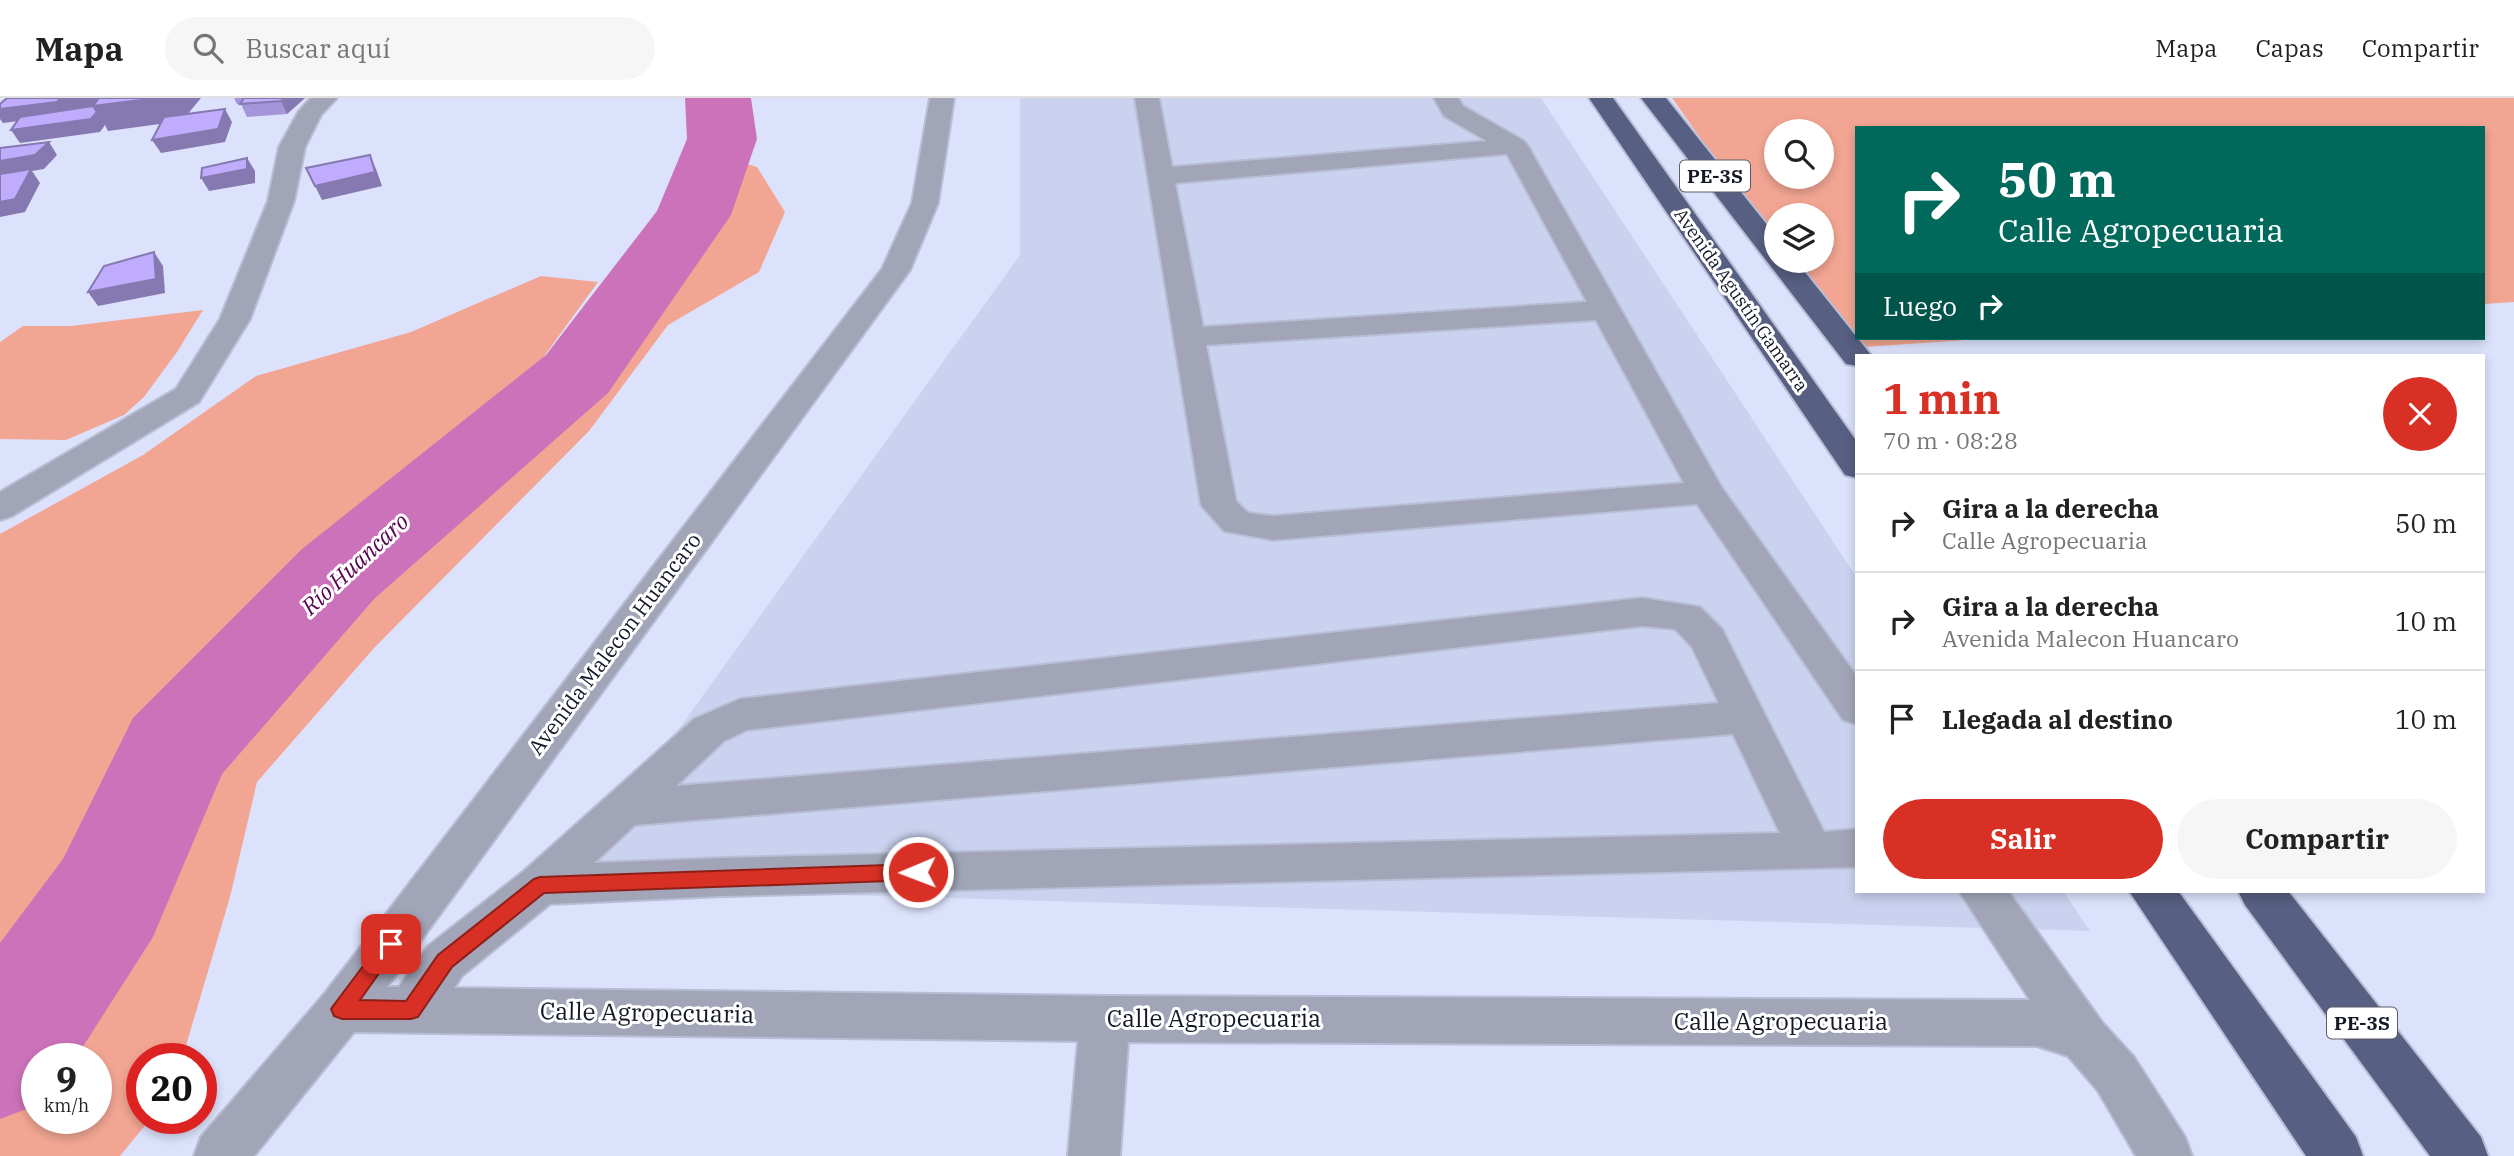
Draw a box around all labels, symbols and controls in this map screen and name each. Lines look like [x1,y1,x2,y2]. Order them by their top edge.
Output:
search box [165,17,655,80]
text: Mapa [35,27,123,70]
icon: search [189,29,227,67]
text: Buscar aquí [245,31,391,65]
text: Mapa [2155,32,2217,64]
text: Capas [2255,32,2324,64]
text: Compartir [2362,32,2479,64]
map controls [1764,119,1834,273]
button: search [1764,119,1834,189]
text: 50 m [1998,147,2116,210]
icon: right [1883,154,1974,245]
road number: PE-3S [1680,160,1750,192]
button: layers [1764,203,1834,273]
street label: Avenida Agustín Gamarra [1669,204,1814,396]
text: Calle Agropecuaria [1998,209,2284,251]
icon: right [1971,287,2009,325]
text: Luego [1883,289,1957,323]
text: 1 min [1883,371,2001,426]
button: close [2383,377,2457,451]
text: 70 m · 08:28 [1883,425,2018,455]
text: Gira a la derecha [1942,491,2159,525]
icon: right [1883,504,1921,542]
water label: Río Huancaro [294,506,414,621]
text: 50 m [2395,506,2457,540]
text: Calle Agropecuaria [1942,525,2147,555]
street label: Avenida Malecon Huancaro [521,527,707,760]
text: Gira a la derecha [1942,589,2159,623]
icon: right [1883,602,1921,640]
text: 10 m [2395,604,2457,638]
text: Avenida Malecon Huancaro [1942,623,2239,653]
icon: arrive [1883,700,1921,738]
text: Llegada al destino [1942,702,2173,736]
text: 10 m [2395,702,2457,736]
button: Salir [1883,799,2163,879]
button: Compartir [2177,799,2457,879]
position arrow [881,835,955,909]
pin [361,914,421,974]
icon: arrive [372,925,410,963]
street label: Calle Agropecuaria [540,994,754,1030]
street label: Calle Agropecuaria [1107,1002,1321,1034]
street label: Calle Agropecuaria [1674,1005,1888,1037]
road number: PE-3S [2327,1007,2397,1038]
speed limit sign: 20 [126,1043,217,1134]
text: 9 [56,1056,77,1102]
text: km/h [44,1094,89,1117]

